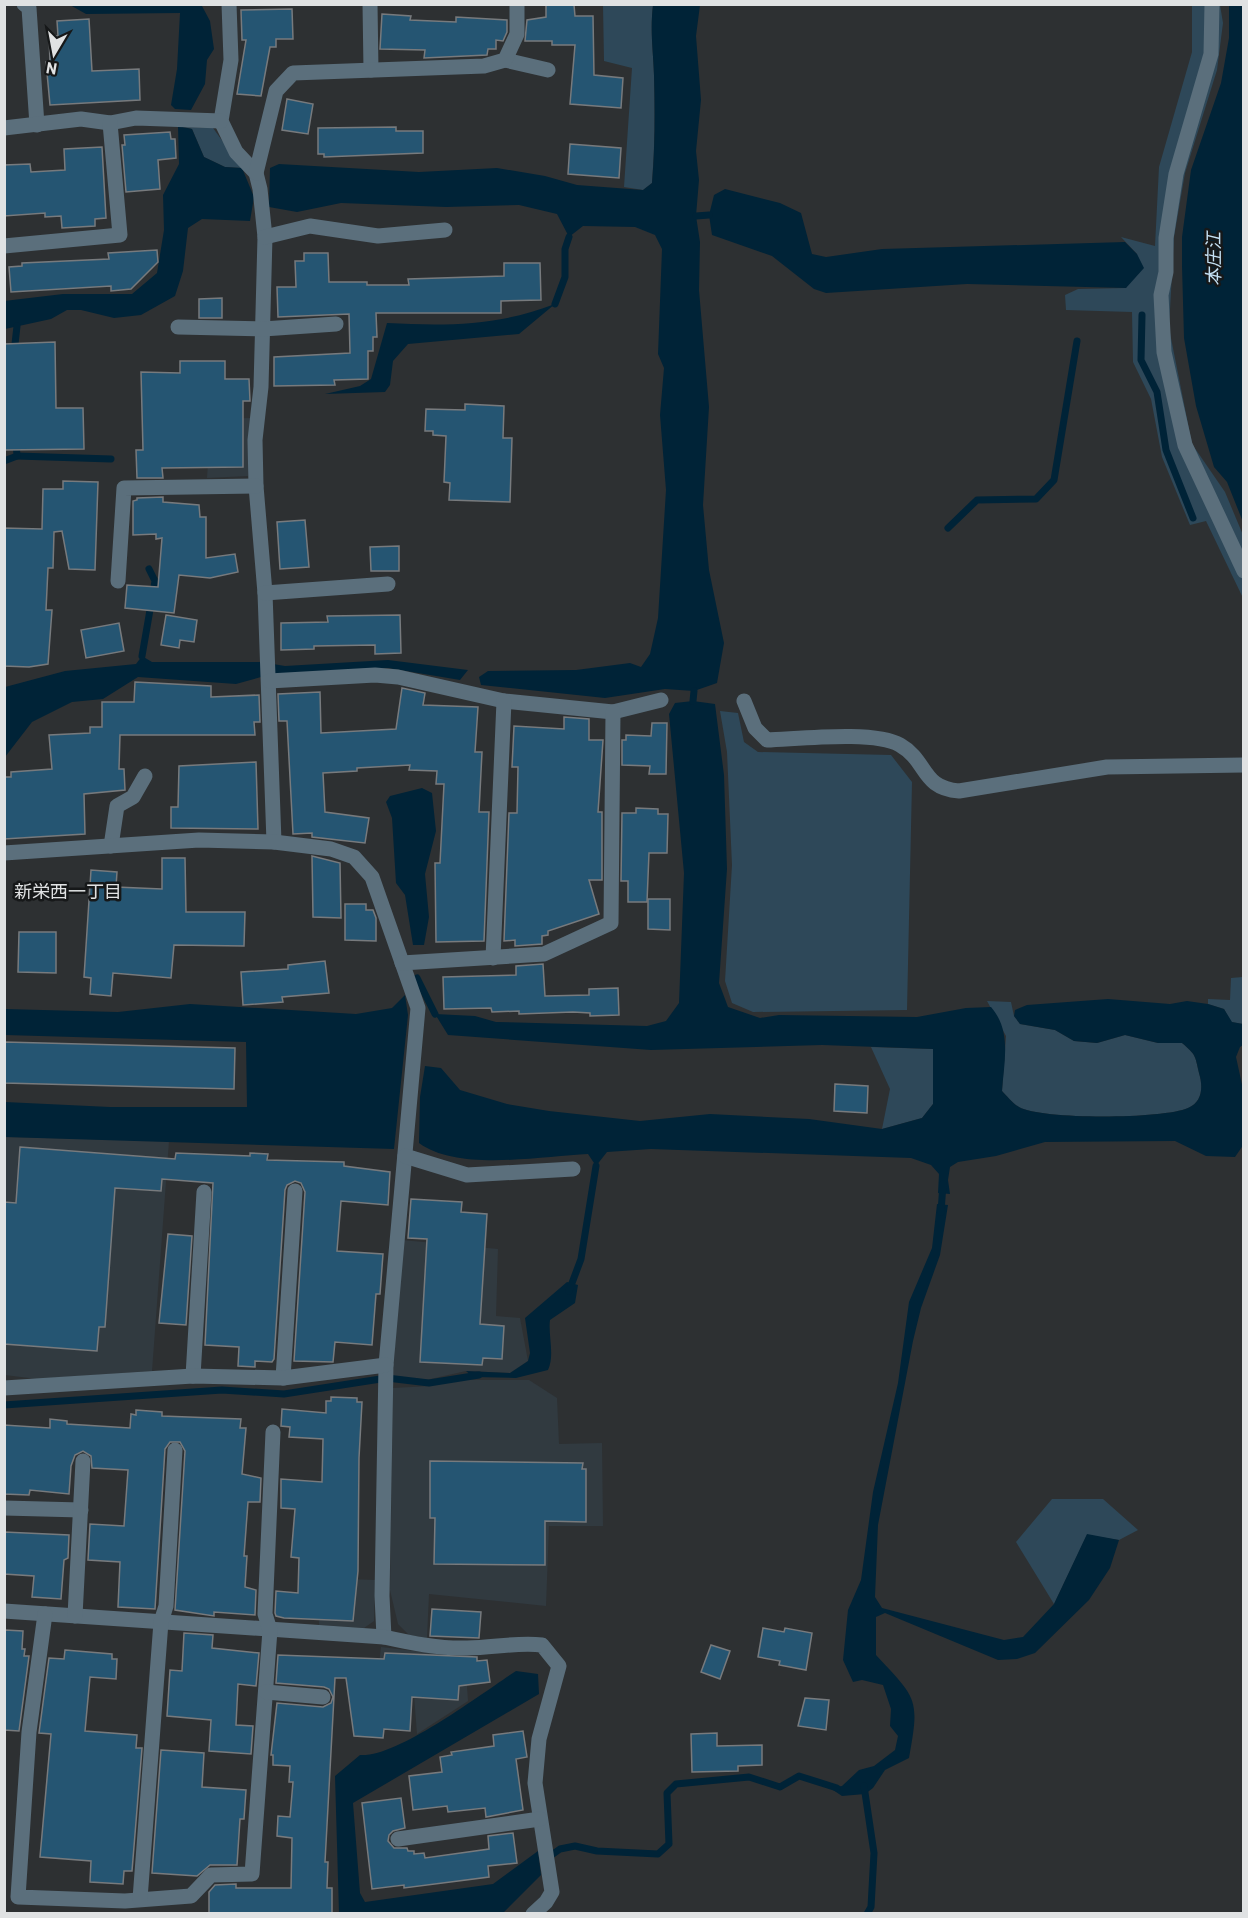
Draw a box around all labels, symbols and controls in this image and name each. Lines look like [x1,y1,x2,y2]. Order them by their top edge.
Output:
north arrow [24,24,84,84]
text: N [44,59,58,80]
water label: 本庄江 [1202,230,1224,286]
district label: 新栄西一丁目 [14,880,122,902]

